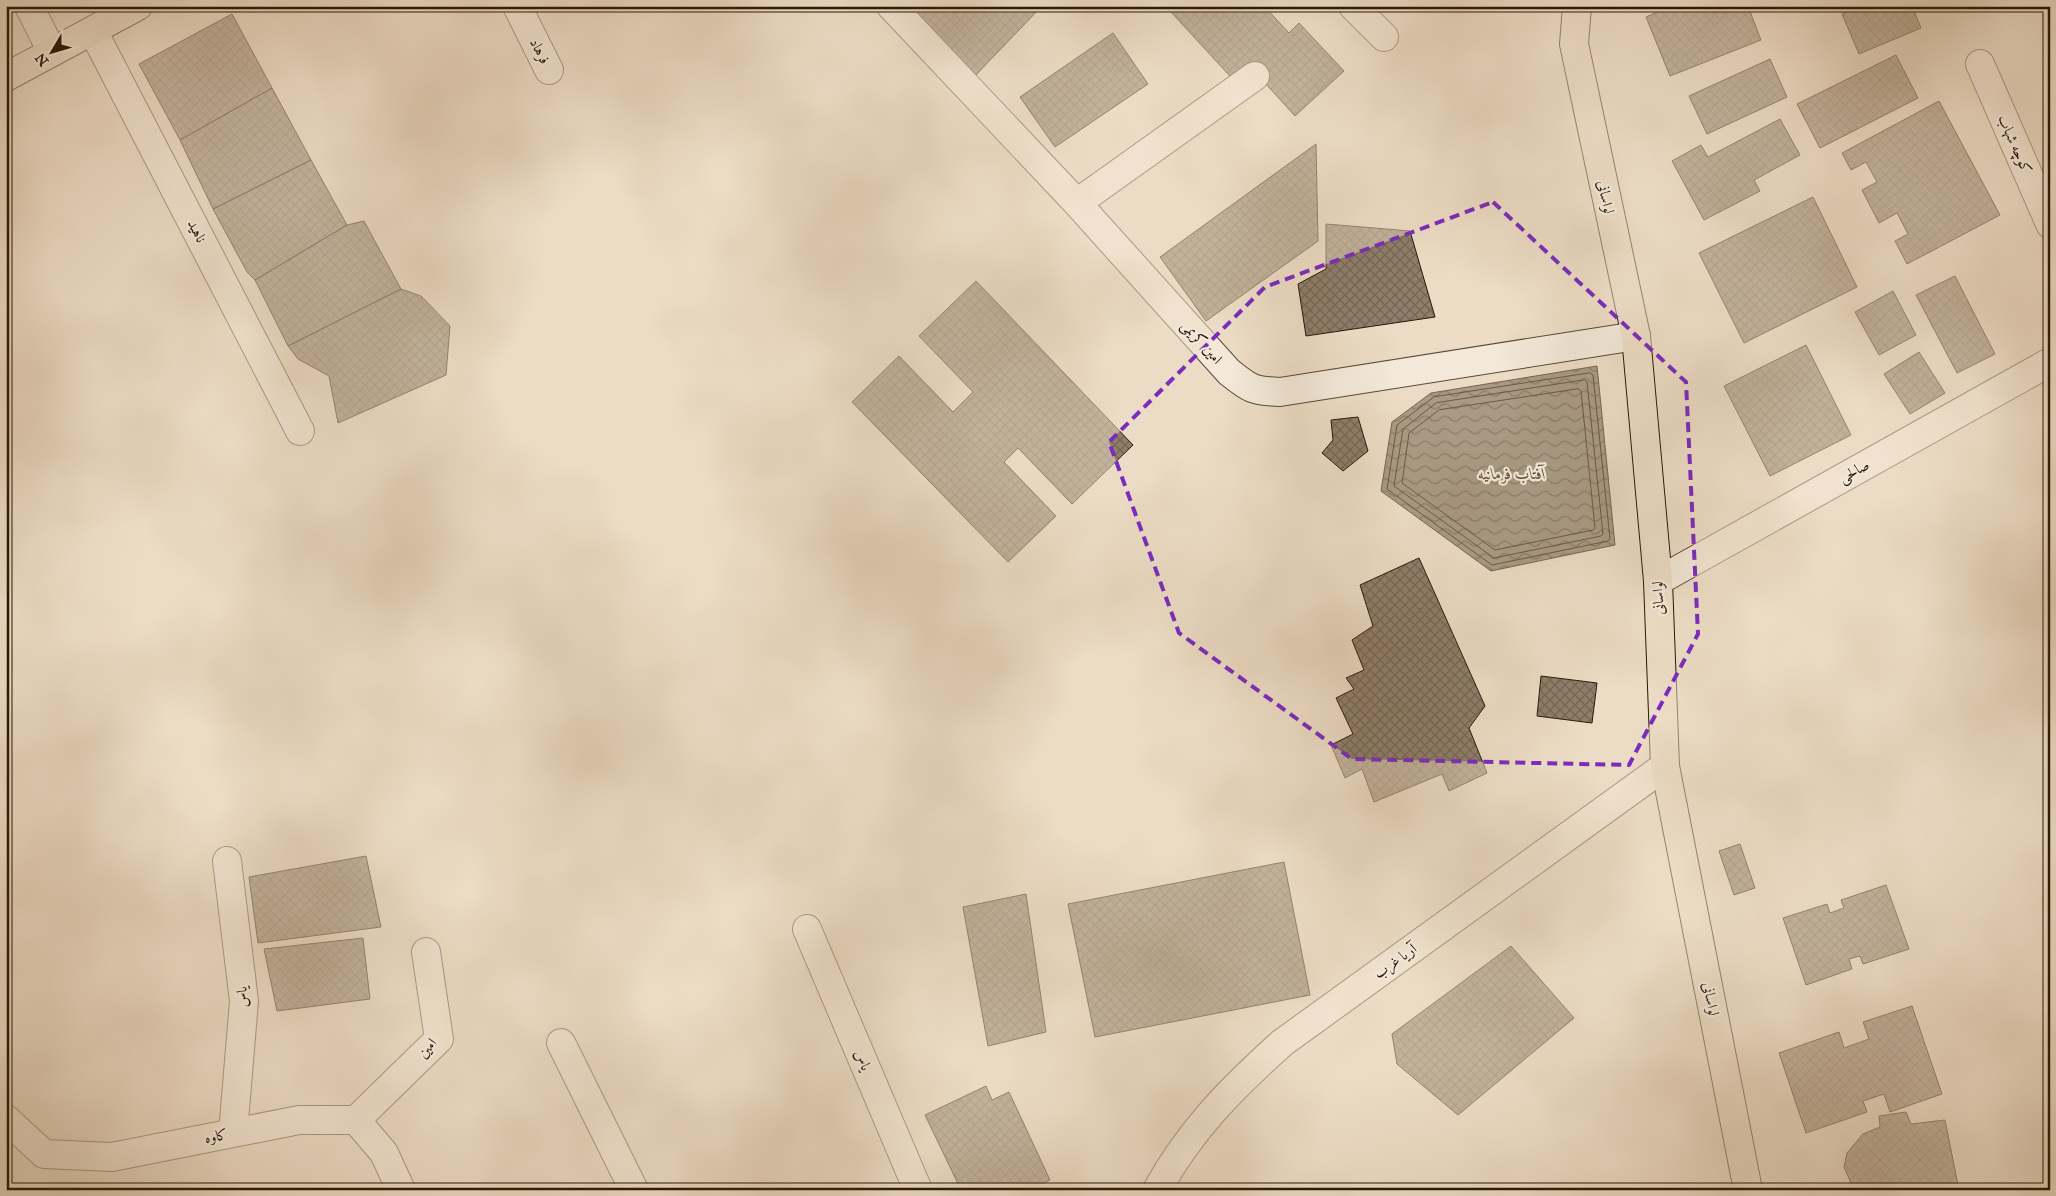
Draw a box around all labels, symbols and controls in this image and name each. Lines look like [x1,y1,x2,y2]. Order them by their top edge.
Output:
north arrow [28,28,78,78]
street label: فرهاد [525,35,554,67]
text: N [32,50,53,70]
street label: کوچه شهاب [1992,112,2036,177]
street label: لواسانی [1594,178,1618,216]
street label: ناهید [184,216,210,246]
street label: امین کریمی [1176,316,1226,369]
street label: صالحی [1836,455,1873,488]
water label: آفتاب فرمانیه [1478,464,1546,484]
street label: لواسانی [1648,581,1668,615]
street label: آریا غرب [1370,938,1423,984]
street label: لواسانی [1699,981,1723,1017]
street label: یاس [232,985,252,1008]
street label: امین [414,1034,440,1062]
street label: یاس [851,1047,876,1074]
street label: کاوه [203,1125,229,1147]

